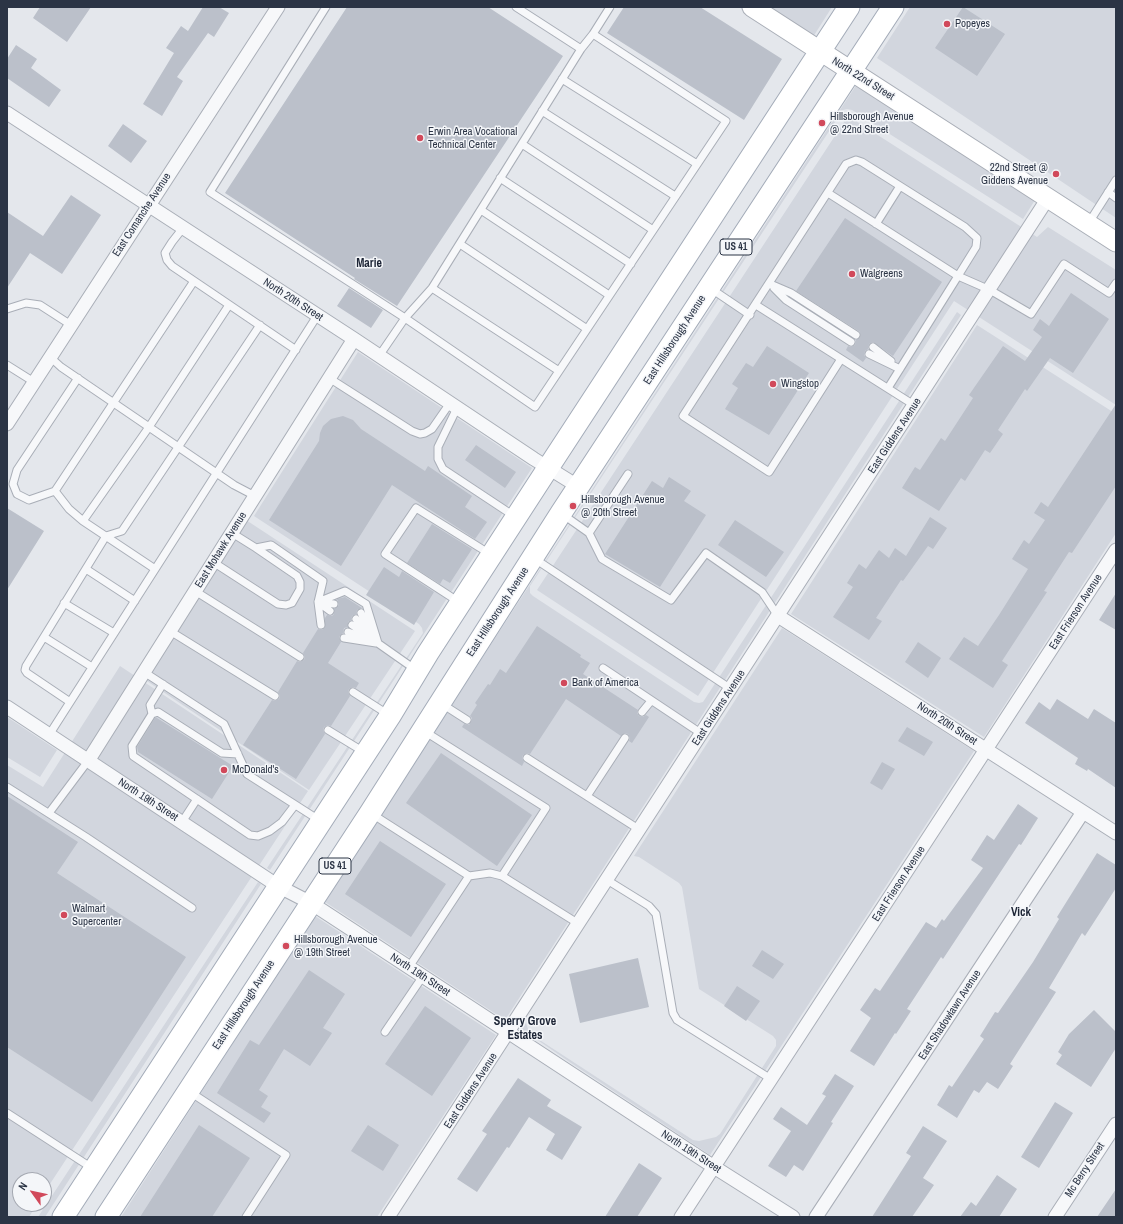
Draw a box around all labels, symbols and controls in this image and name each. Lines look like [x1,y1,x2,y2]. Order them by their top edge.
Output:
place label: Popeyes [955,17,990,31]
marker: Popeyes [942,19,952,29]
street label: North 22nd Street [829,55,897,103]
place label: Hillsborough Avenue @ 22nd Street [830,110,914,136]
marker: Hillsborough Avenue @ 22nd Street [817,118,827,128]
place label: Erwin Area Vocational Technical Center [428,125,517,151]
marker: Erwin Area Vocational Technical Center [415,133,425,143]
place label: 22nd Street @ Giddens Avenue [981,161,1048,187]
marker: 22nd Street @ Giddens Avenue [1051,169,1061,179]
street label: East Comanche Avenue [110,171,174,259]
road number: US 41 [720,239,752,255]
district label: Marie [356,257,382,271]
place label: Walgreens [860,267,903,281]
marker: Walgreens [847,269,857,279]
street label: North 20th Street [261,276,325,324]
street label: East Hillsborough Avenue [641,293,709,387]
place label: Wingstop [781,377,819,391]
marker: Wingstop [768,379,778,389]
street label: East Giddens Avenue [866,396,924,476]
place label: Hillsborough Avenue @ 20th Street [581,493,665,519]
marker: Hillsborough Avenue @ 20th Street [568,501,578,511]
street label: East Mohawk Avenue [192,510,250,590]
street label: East Hillsborough Avenue [464,565,532,659]
street label: East Frierson Avenue [1047,572,1105,652]
street label: East Giddens Avenue [690,668,748,748]
place label: Bank of America [572,676,639,690]
marker: Bank of America [559,678,569,688]
street label: North 20th Street [915,700,979,748]
place label: McDonald's [232,763,279,777]
marker: McDonald's [219,765,229,775]
street label: North 19th Street [116,776,180,824]
street label: East Frierson Avenue [870,844,928,924]
road number: US 41 [319,858,351,874]
place label: Walmart Supercenter [72,902,121,928]
district label: Vick [1011,906,1031,920]
marker: Walmart Supercenter [59,910,69,920]
place label: Hillsborough Avenue @ 19th Street [294,933,378,959]
marker: Hillsborough Avenue @ 19th Street [281,941,291,951]
street label: North 19th Street [388,951,452,999]
street label: East Hillsborough Avenue [210,958,278,1052]
street label: East Shadowlawn Avenue [916,968,984,1062]
district label: Sperry Grove Estates [494,1015,556,1043]
street label: East Giddens Avenue [442,1051,500,1131]
street label: North 19th Street [659,1128,723,1176]
street label: Mc Berry Street [1062,1140,1108,1200]
north arrow [12,1172,52,1212]
text: N [15,1179,30,1193]

